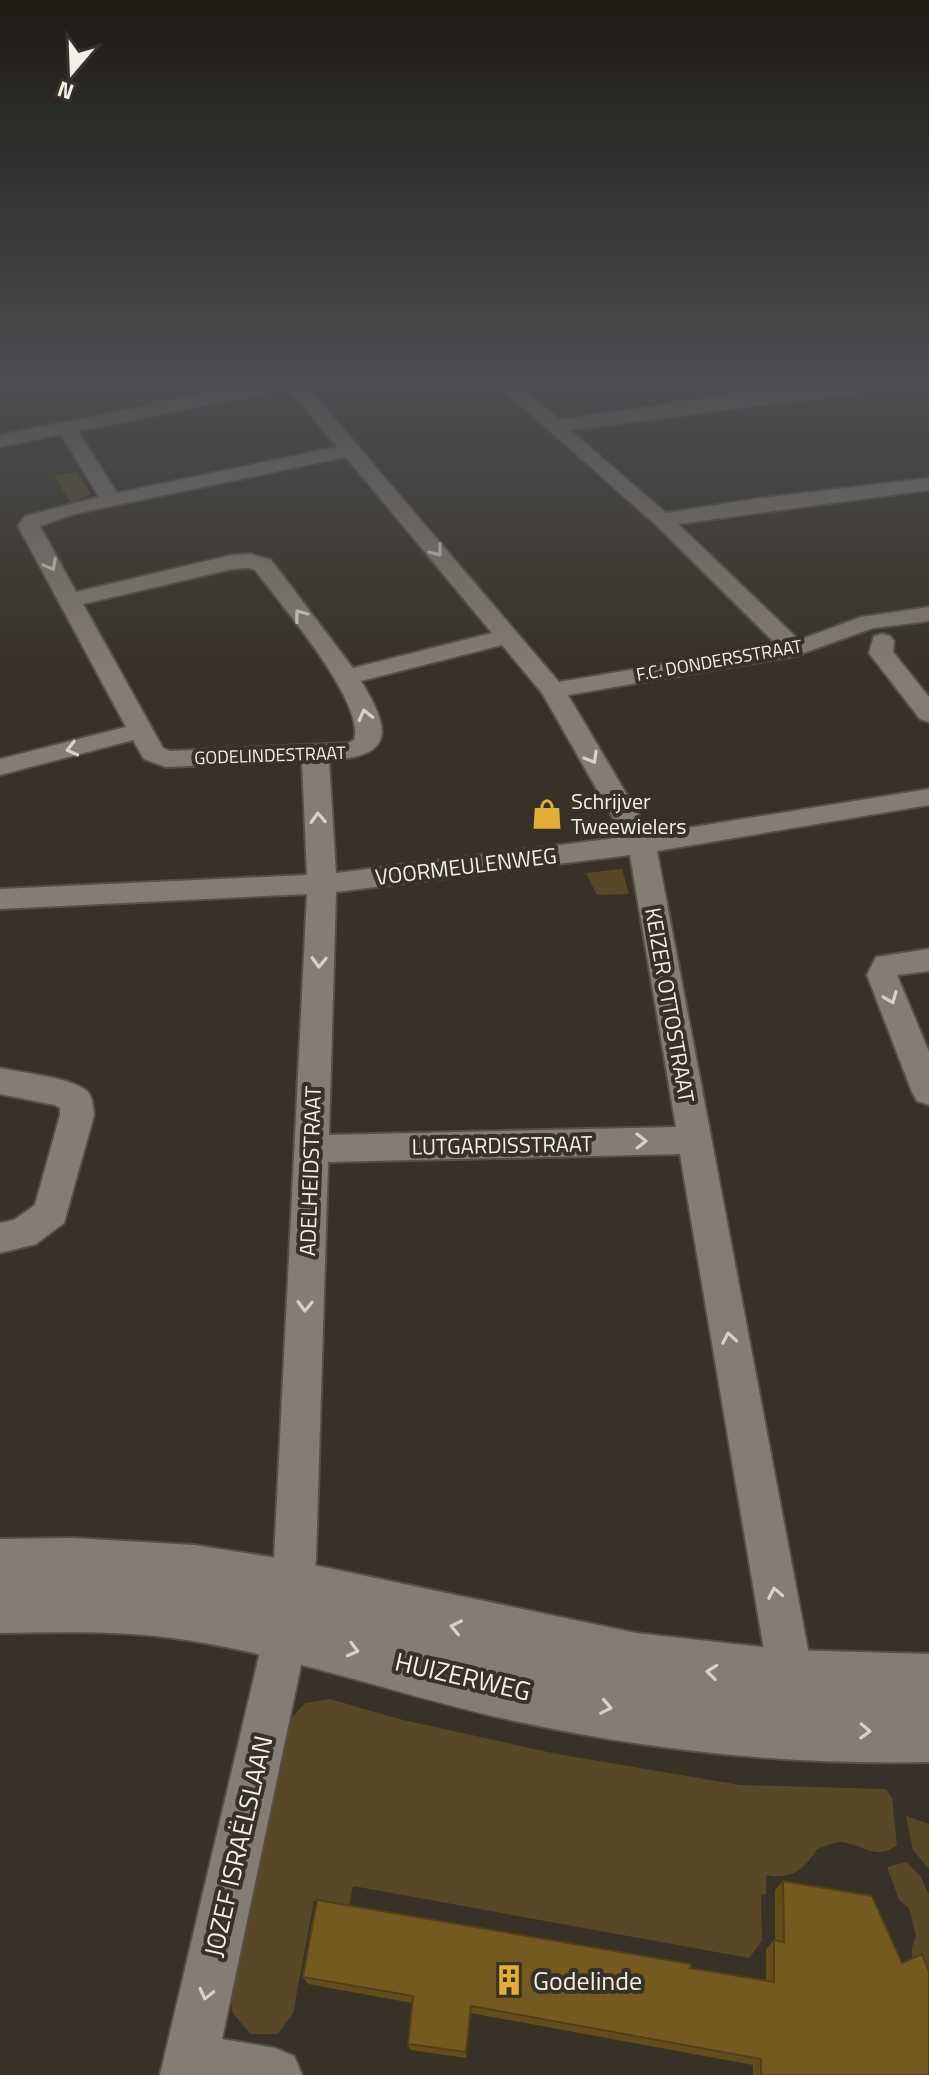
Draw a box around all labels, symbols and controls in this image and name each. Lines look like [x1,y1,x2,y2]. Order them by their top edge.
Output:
north arrow [32,32,112,112]
text: N [53,72,78,109]
one-way arrow [427,542,442,556]
one-way arrow [42,557,57,572]
one-way arrow [296,609,310,624]
street label: F.C. DONDERSSTRAAT [634,632,805,688]
one-way arrow [358,709,375,723]
one-way arrow [65,739,79,756]
street label: GODELINDESTRAAT [194,739,347,771]
one-way arrow [582,750,598,764]
place label: Schrijver Tweewielers [571,784,687,843]
shop icon: Schrijver Tweewielers [530,797,564,831]
one-way arrow [310,811,327,824]
street label: VOORMEULENWEG [373,838,559,894]
street label: KEIZER OTTOSTRAAT [636,905,704,1106]
one-way arrow [311,956,328,969]
one-way arrow [881,990,898,1004]
street label: ADELHEIDSTRAAT [290,1085,330,1257]
street label: LUTGARDISSTRAAT [411,1126,593,1164]
one-way arrow [635,1133,648,1150]
one-way arrow [296,1300,313,1313]
one-way arrow [721,1331,738,1344]
one-way arrow [767,1587,784,1601]
one-way arrow [449,1619,463,1636]
one-way arrow [346,1640,359,1657]
street label: HUIZERWEG [391,1641,535,1711]
one-way arrow [705,1664,718,1681]
one-way arrow [599,1698,613,1715]
one-way arrow [859,1722,872,1739]
street label: JOZEF ISRAËLSLAAN [194,1731,282,1961]
place label: Godelinde [533,1961,642,2000]
building icon: Godelinde [492,1963,526,1997]
one-way arrow [198,1987,215,2000]

